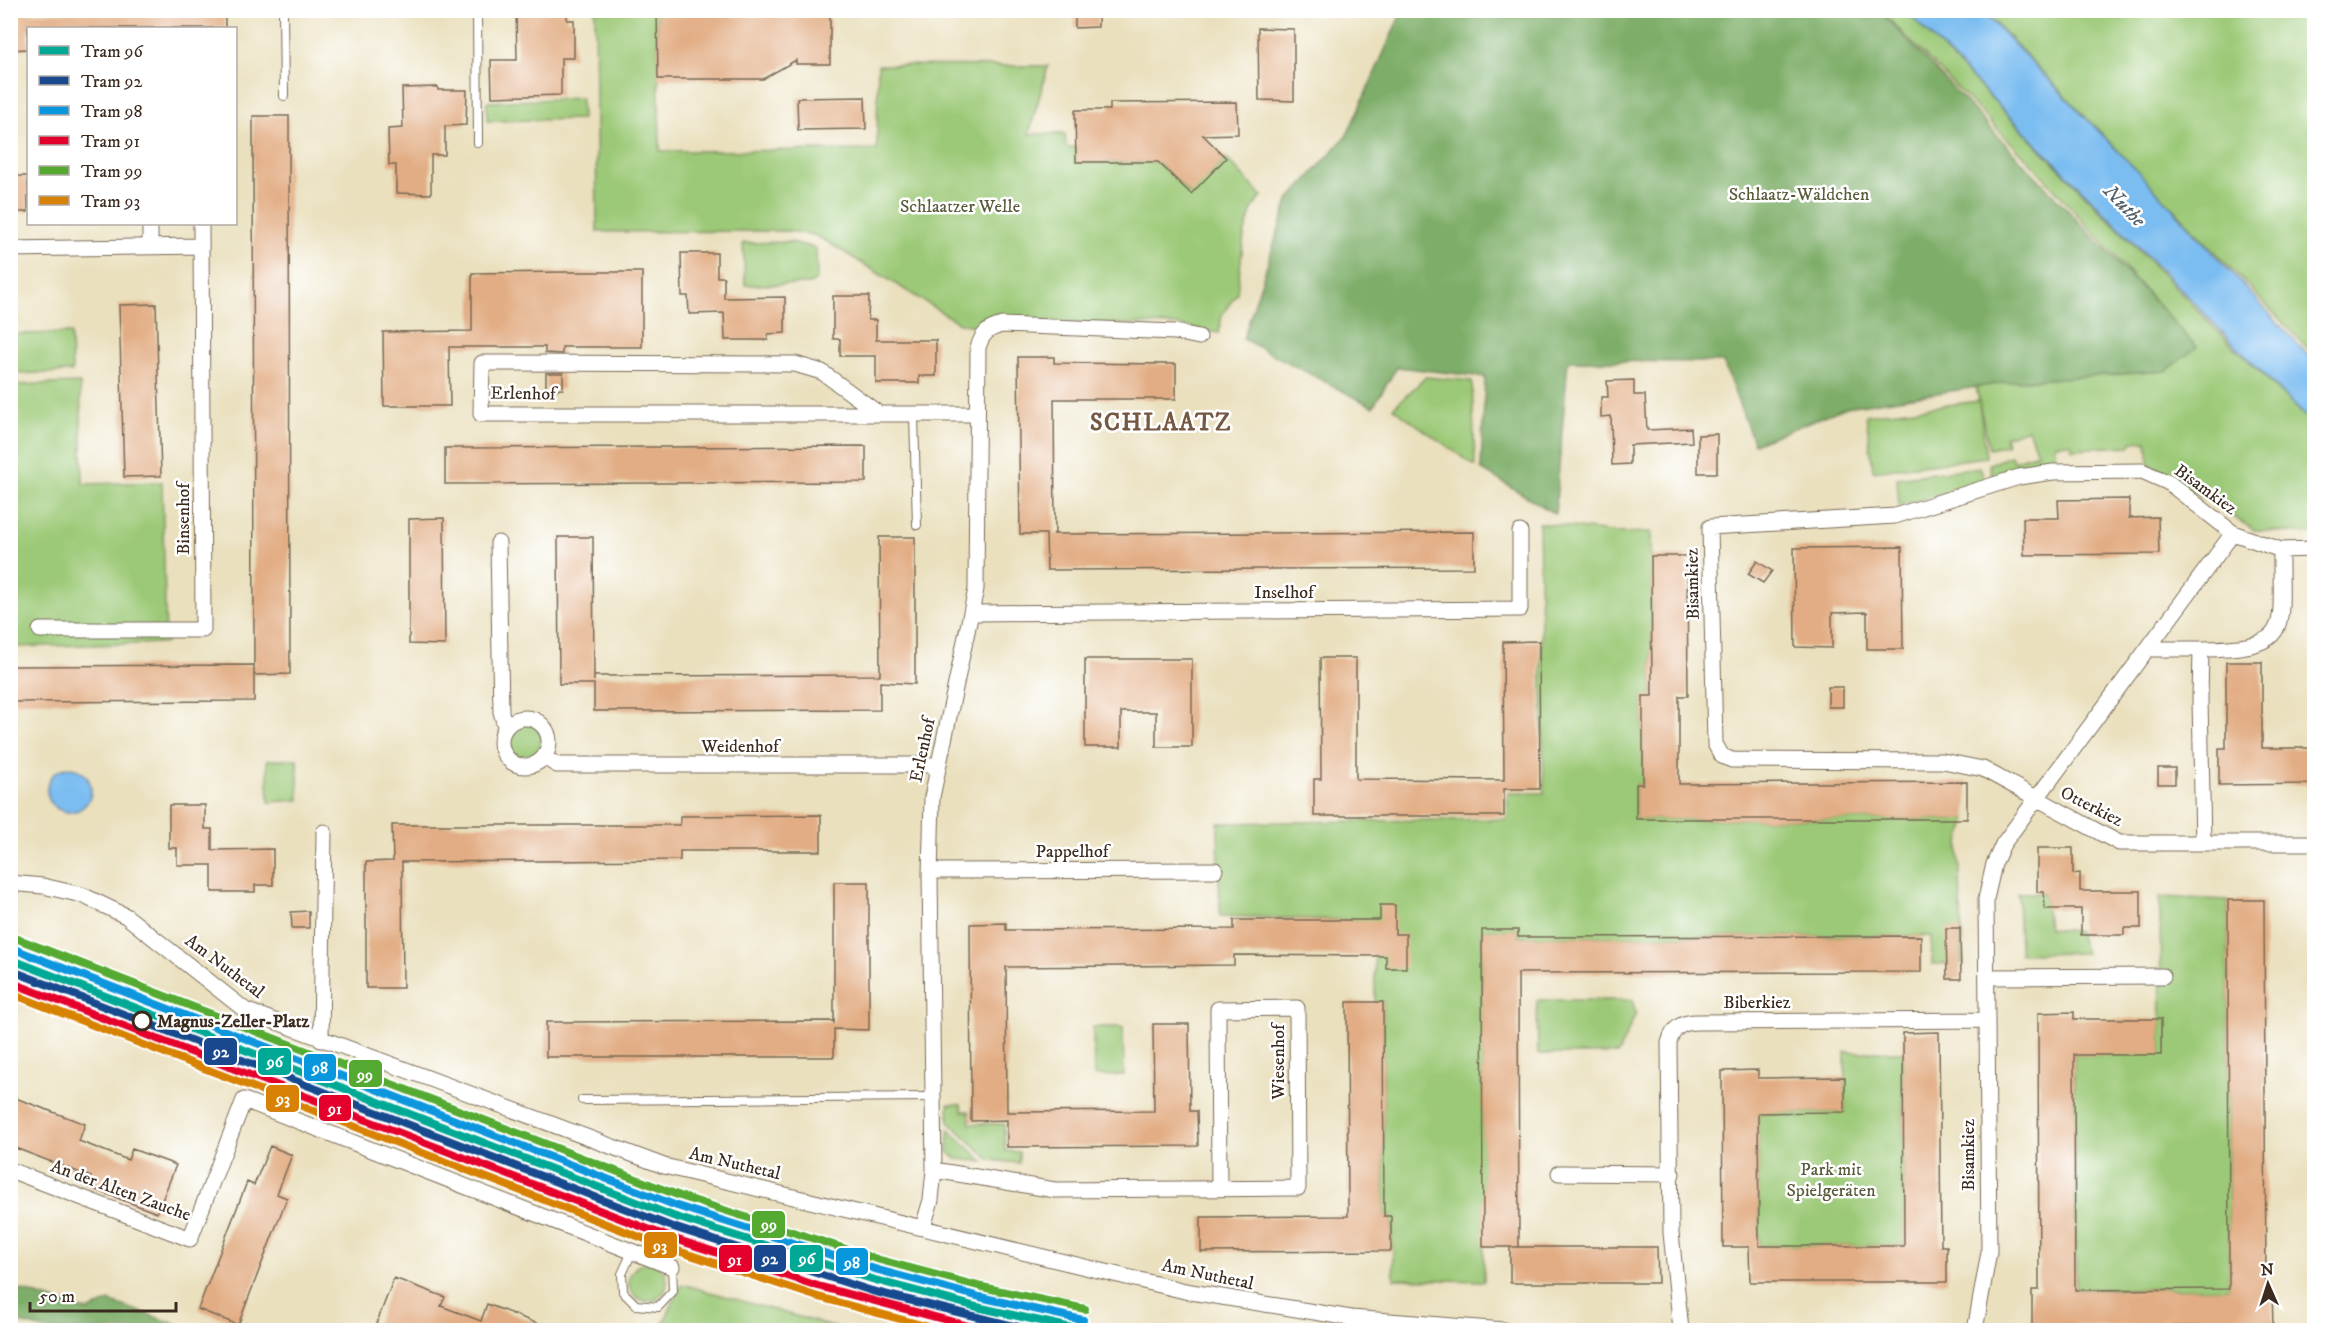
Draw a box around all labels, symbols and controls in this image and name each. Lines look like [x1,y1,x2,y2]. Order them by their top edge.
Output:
legend [27,27,237,225]
text: Tram 96 [81,41,143,63]
text: Tram 92 [81,71,142,93]
text: Tram 98 [81,101,143,123]
text: Tram 91 [81,131,140,153]
text: Tram 99 [81,161,142,183]
water label: Nuthe [2097,179,2151,233]
park label: Schlaatz-Wäldchen [1729,184,1870,206]
text: Tram 93 [81,191,140,213]
park label: Schlaatzer Welle [900,196,1020,218]
street label: Erlenhof [490,382,559,406]
district label: SCHLAATZ [1090,408,1232,438]
street label: Bisamkiez [2170,460,2241,520]
street label: Binsenhof [173,480,195,555]
street label: Bisamkiez [1681,548,1705,620]
street label: Inselhof [1254,582,1317,604]
street label: Erlenhof [905,713,941,784]
street label: Weidenhof [700,736,782,758]
street label: Otterkiez [2057,782,2127,832]
street label: Pappelhof [1036,841,1112,863]
street label: Am Nuthetal [181,930,269,1004]
street label: Biberkiez [1723,992,1791,1014]
marker: Magnus-Zeller-Platz [132,1011,152,1031]
place label: Magnus-Zeller-Platz [157,1011,310,1033]
street label: Wiesenhof [1268,1021,1290,1101]
line badge: 92 [203,1037,238,1066]
text: 92 [212,1042,230,1062]
line badge: 96 [257,1047,292,1076]
text: 96 [266,1052,285,1072]
line badge: 98 [303,1053,337,1082]
text: 98 [311,1058,328,1078]
line badge: 99 [348,1059,383,1088]
text: 99 [356,1065,373,1085]
line badge: 93 [265,1084,300,1113]
text: 93 [275,1089,290,1109]
line badge: 91 [318,1094,352,1122]
text: 91 [327,1099,342,1119]
street label: Bisamkiez [1958,1119,1980,1191]
street label: Am Nuthetal [687,1143,783,1185]
street label: An der Alten Zauche [48,1155,194,1226]
park label: Park mit Spielgeräten [1786,1159,1876,1202]
line badge: 99 [751,1210,786,1239]
text: 99 [760,1215,777,1235]
line badge: 93 [643,1231,678,1259]
text: 93 [652,1236,667,1256]
line badge: 91 [718,1244,753,1273]
line badge: 92 [753,1244,787,1273]
line badge: 96 [789,1244,824,1273]
line badge: 98 [835,1247,869,1276]
text: 92 [761,1249,779,1269]
text: 96 [798,1249,817,1269]
text: 91 [727,1250,742,1270]
text: 98 [843,1253,860,1273]
north arrow [2238,1254,2298,1314]
street label: Am Nuthetal [1160,1255,1256,1296]
text: N [2260,1260,2274,1280]
scale bar [30,1275,176,1313]
text: 50 m [39,1286,75,1308]

